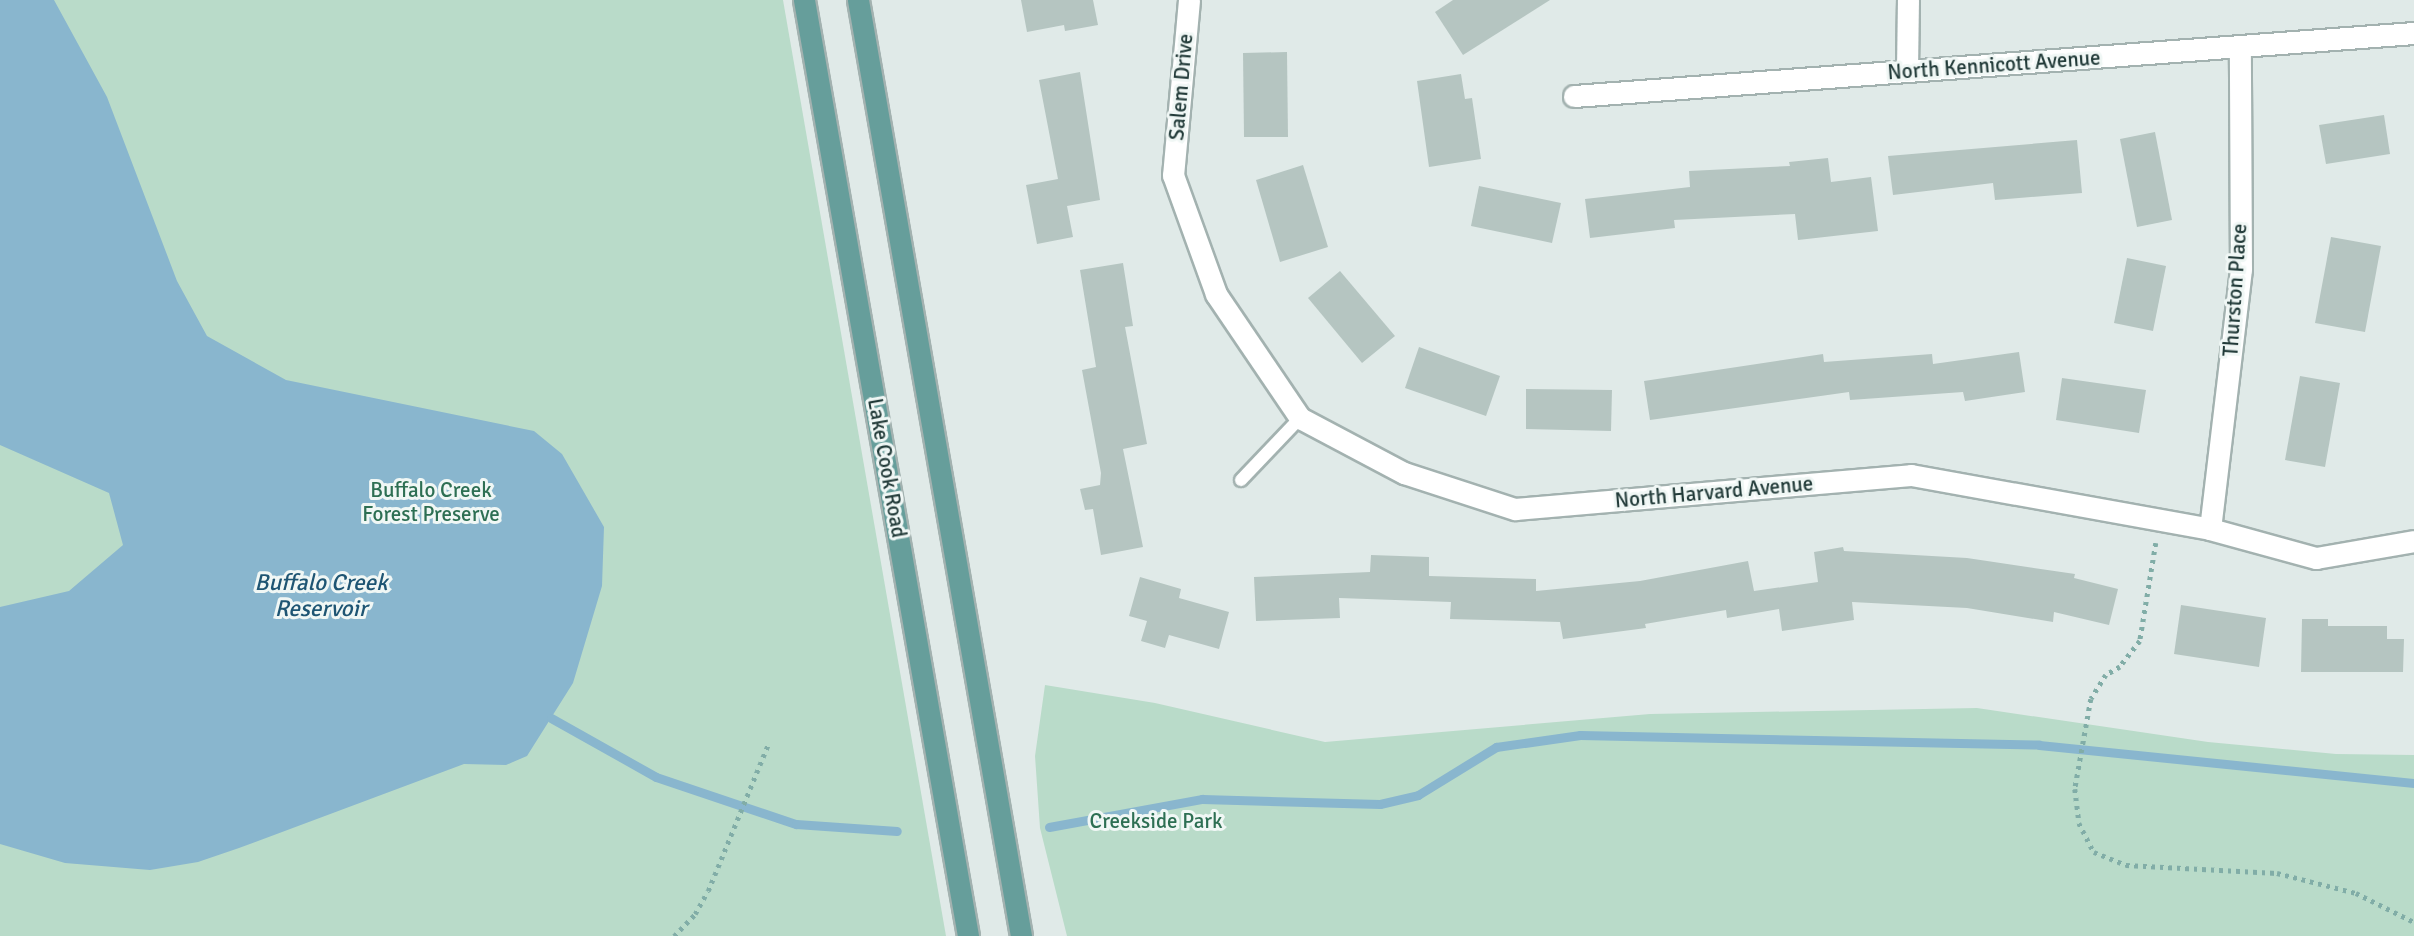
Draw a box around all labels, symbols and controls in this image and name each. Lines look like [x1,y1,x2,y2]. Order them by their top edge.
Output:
street label: Salem Drive [1164,33,1198,141]
street label: North Kennicott Avenue [1887,45,2101,85]
street label: Thurston Place [2218,223,2252,357]
street label: Lake Cook Road [862,396,912,540]
street label: North Harvard Avenue [1614,471,1814,513]
park label: Buffalo Creek Forest Preserve [362,477,500,527]
water label: Buffalo Creek Reservoir [255,569,387,623]
park label: Creekside Park [1089,808,1223,834]

